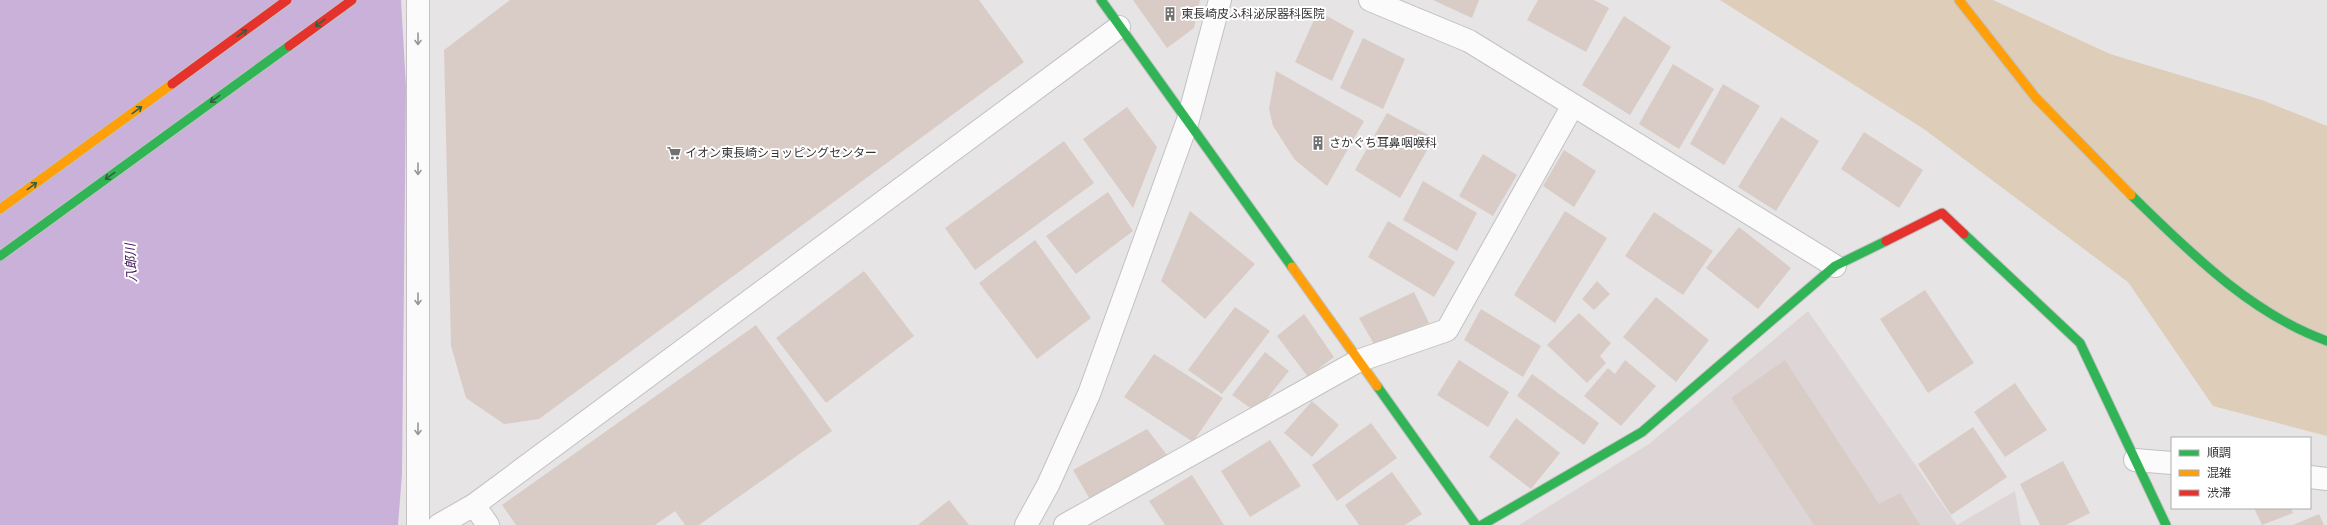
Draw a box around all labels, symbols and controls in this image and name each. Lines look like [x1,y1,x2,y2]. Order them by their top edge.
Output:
building icon: 東長崎皮ふ科泌尿器科医院 [1162,6,1178,22]
place label: 東長崎皮ふ科泌尿器科医院 [1181,7,1325,21]
one-way arrow [315,19,326,27]
one-way arrow [236,29,247,37]
one-way arrow [414,32,422,45]
one-way arrow [210,95,221,103]
one-way arrow [131,106,142,114]
building icon: さかぐち耳鼻咽喉科 [1310,135,1326,151]
place label: さかぐち耳鼻咽喉科 [1329,136,1437,150]
supermarket icon: イオン東長崎ショッピングセンター [666,145,682,161]
place label: イオン東長崎ショッピングセンター [685,146,877,160]
one-way arrow [414,162,422,175]
one-way arrow [105,172,116,180]
one-way arrow [26,182,37,190]
water label: 八郎川 [122,241,140,283]
one-way arrow [414,292,422,305]
one-way arrow [414,422,422,435]
legend [2171,437,2311,509]
text: 順調 [2207,446,2231,460]
text: 混雑 [2207,466,2231,480]
text: 渋滞 [2207,486,2231,500]

